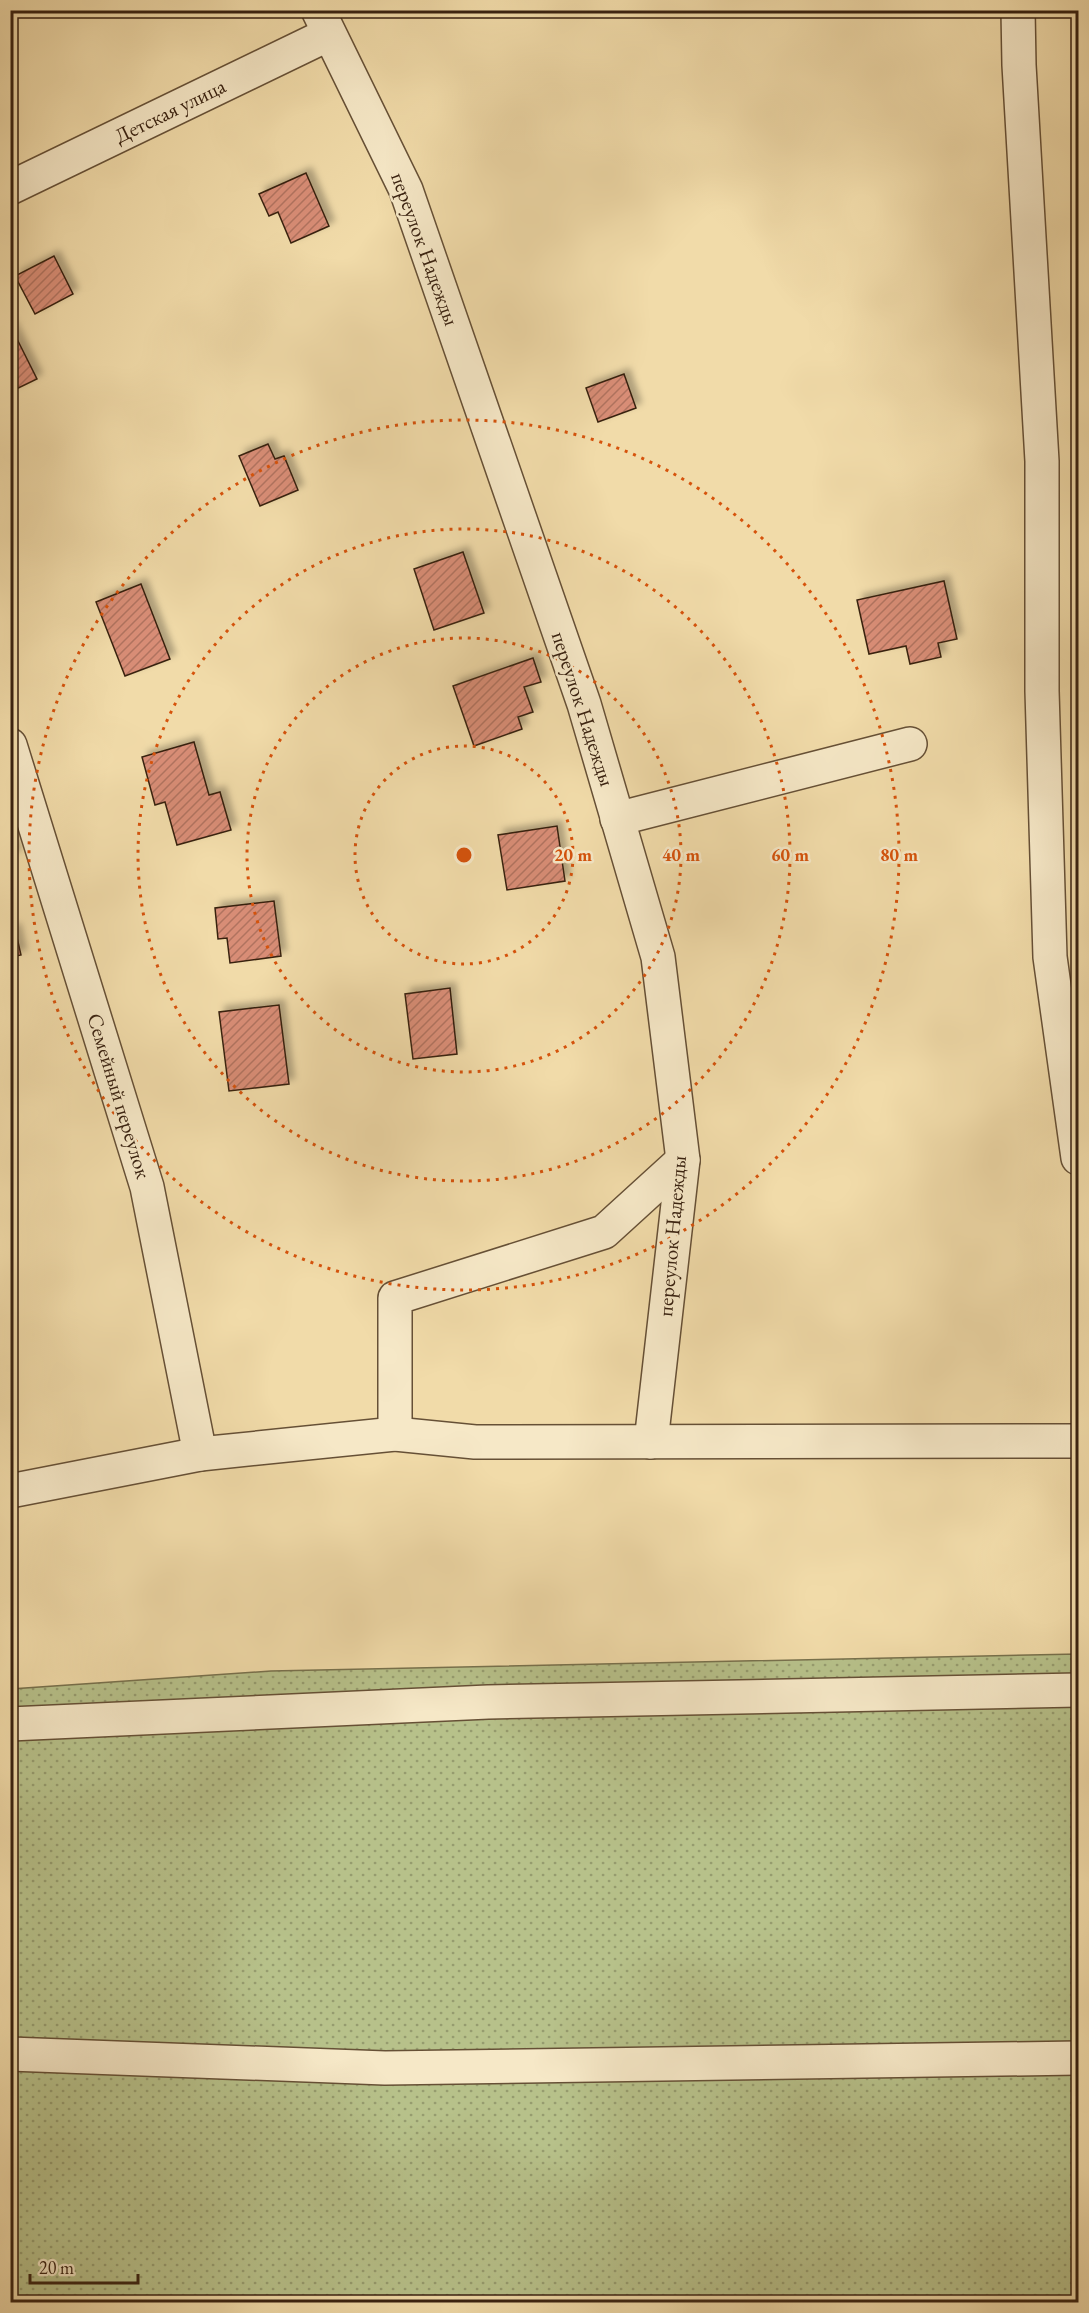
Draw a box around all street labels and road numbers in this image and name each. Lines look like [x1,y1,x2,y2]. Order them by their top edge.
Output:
street label: Детская улица [110,72,230,149]
street label: переулок Надежды [385,168,466,329]
street label: переулок Надежды [546,628,621,790]
street label: Семейный переулок [81,1010,157,1182]
street label: переулок Надежды [651,1154,692,1317]

